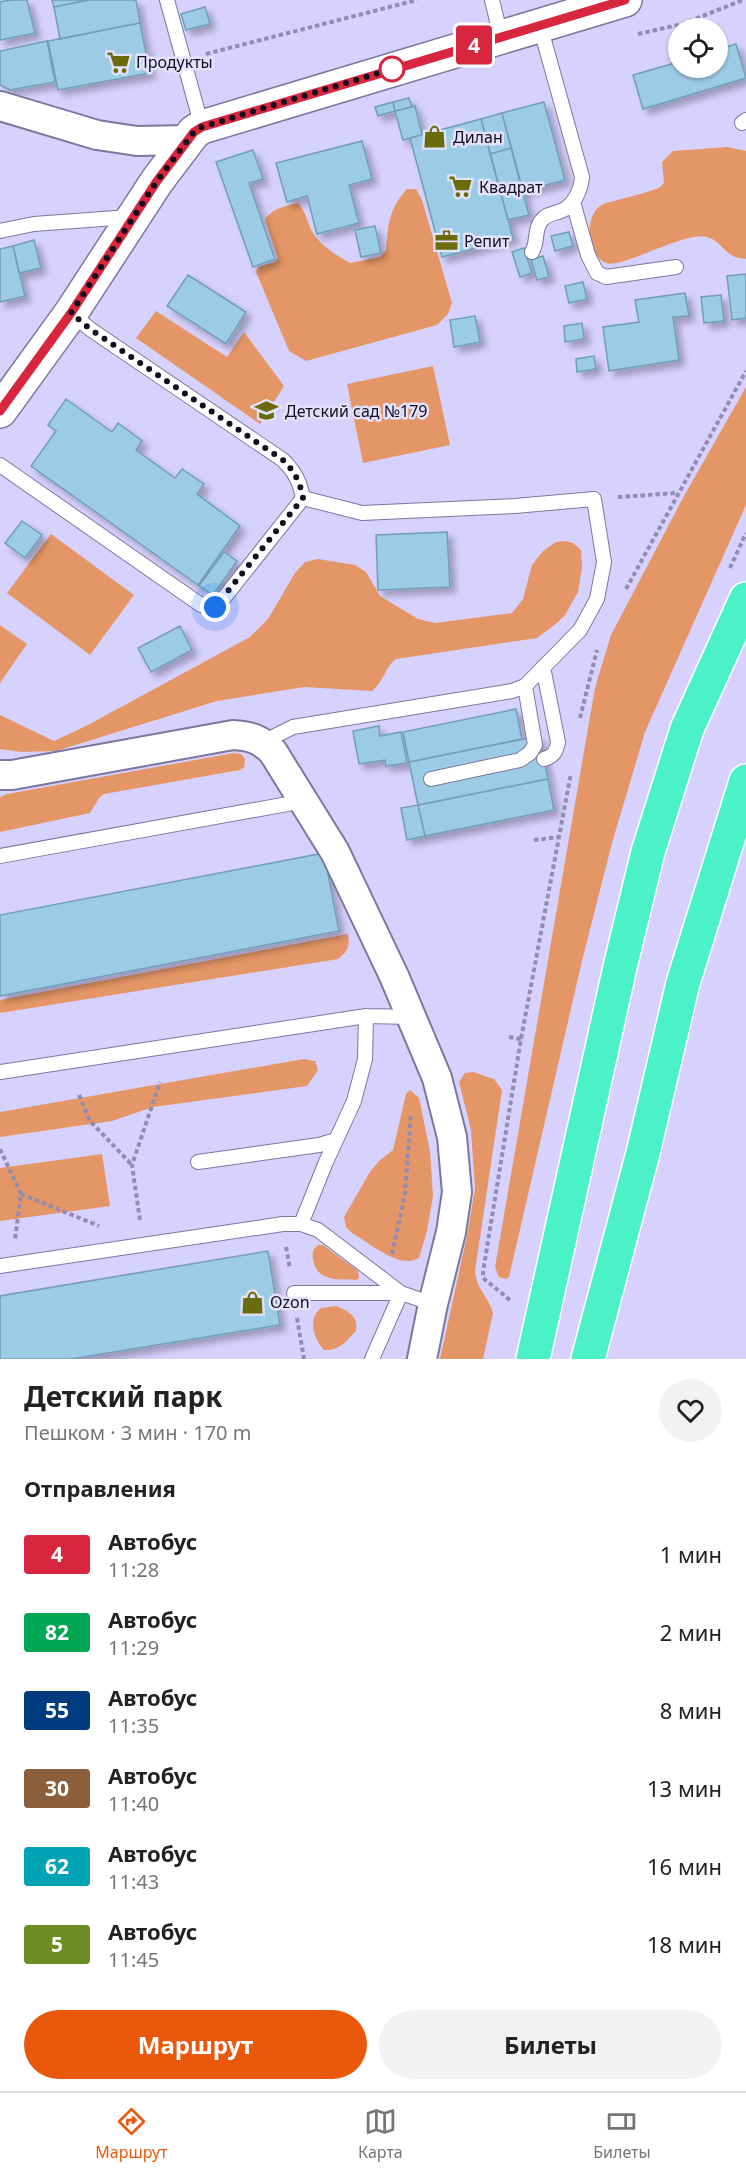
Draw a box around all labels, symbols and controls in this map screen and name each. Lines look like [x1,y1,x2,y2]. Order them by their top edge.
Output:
map controls [668,18,728,78]
button: locate [668,18,728,78]
line badge: 4 [454,26,494,64]
text: 4 [468,31,480,59]
supermarket icon: Продукты [105,49,131,75]
place label: Продукты [136,51,213,73]
unlabelled marker [379,56,405,82]
shop icon: Дилан [422,124,448,150]
place label: Дилан [453,126,503,148]
supermarket icon: Квадрат [448,174,474,200]
place label: Квадрат [479,176,543,198]
office icon: Репит [433,228,459,254]
place label: Репит [464,230,510,252]
school or university icon: Детский сад №179 [254,398,280,424]
place label: Детский сад №179 [285,400,427,422]
your location [200,592,230,622]
shop icon: Ozon [239,1289,265,1315]
place label: Ozon [270,1291,310,1313]
text: Детский парк [24,1377,223,1415]
button: heart [659,1379,722,1442]
text: Пешком · 3 мин · 170 m [24,1419,251,1446]
text: Отправления [24,1473,176,1503]
text: Автобус [108,1526,197,1556]
text: 1 мин [660,1539,722,1569]
text: 4 [51,1540,63,1568]
text: 11:28 [108,1556,159,1583]
text: Автобус [108,1604,197,1634]
text: 2 мин [660,1617,722,1647]
text: 82 [45,1618,69,1646]
text: 11:29 [108,1634,159,1661]
text: Автобус [108,1682,197,1712]
text: 8 мин [660,1695,722,1725]
text: 55 [45,1696,69,1724]
text: 11:35 [108,1712,159,1739]
text: Автобус [108,1760,197,1790]
text: 13 мин [647,1773,722,1803]
text: 30 [45,1774,69,1802]
text: 11:40 [108,1790,159,1817]
text: Автобус [108,1838,197,1868]
text: 16 мин [647,1851,722,1881]
text: 62 [45,1852,69,1880]
text: 11:43 [108,1868,159,1895]
text: Автобус [108,1916,197,1946]
text: 18 мин [647,1929,722,1959]
text: 5 [51,1930,63,1958]
text: 11:45 [108,1946,159,1973]
button: Маршрут [24,2010,367,2079]
button: Билеты [379,2010,722,2079]
tab: Маршрут [95,2105,168,2163]
tab: Карта [358,2105,403,2163]
tab: Билеты [593,2105,651,2163]

